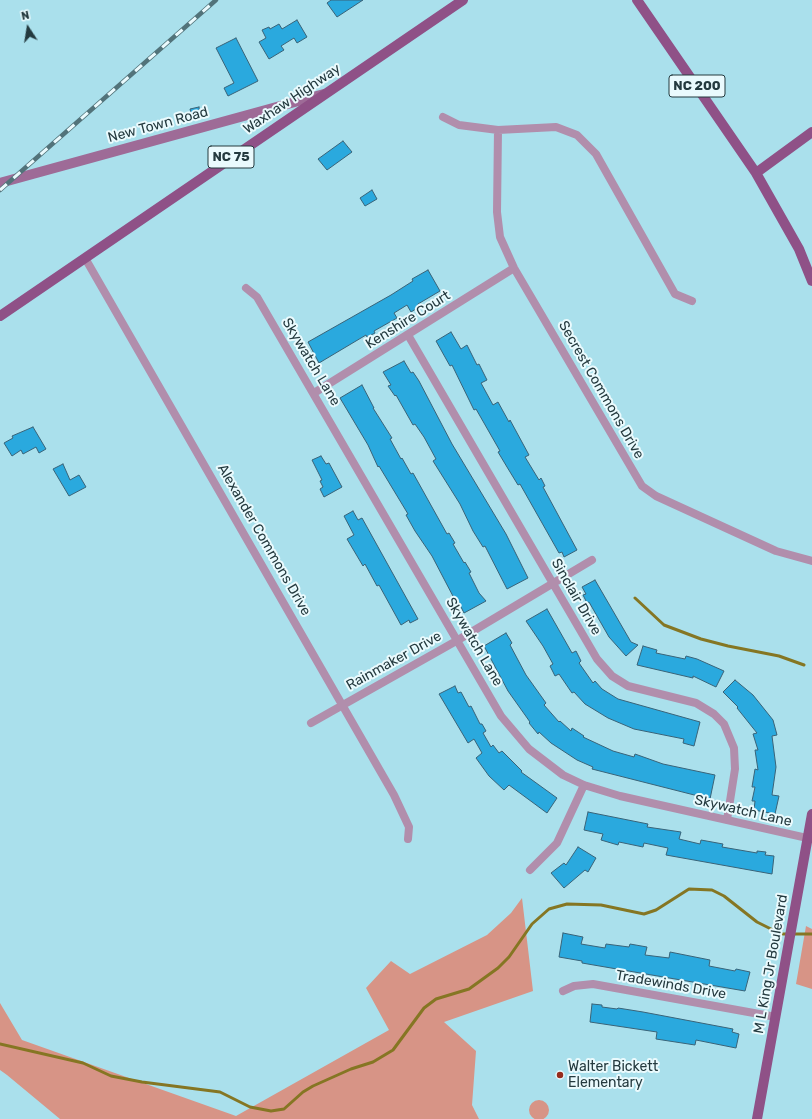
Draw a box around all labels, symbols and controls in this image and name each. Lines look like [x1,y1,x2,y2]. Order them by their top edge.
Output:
north arrow [8,8,48,48]
text: N [20,9,31,23]
street label: Waxhaw Highway [240,60,344,138]
road number: NC 200 [669,75,725,97]
street label: New Town Road [106,104,210,146]
road number: NC 75 [208,146,254,168]
street label: Kenshire Court [363,287,453,353]
street label: Skywatch Lane [278,315,344,409]
street label: Secrest Commons Drive [555,318,647,462]
street label: Alexander Commons Drive [214,461,314,619]
street label: Sinclair Drive [547,556,605,638]
street label: Skywatch Lane [442,595,506,689]
street label: Rainmaker Drive [344,628,444,694]
street label: Skywatch Lane [693,792,793,830]
street label: M L King Jr Boulevard [750,893,792,1035]
street label: Tradewinds Drive [615,967,727,1003]
place label: Walter Bickett Elementary [568,1059,658,1092]
marker: Walter Bickett Elementary [555,1070,565,1080]

